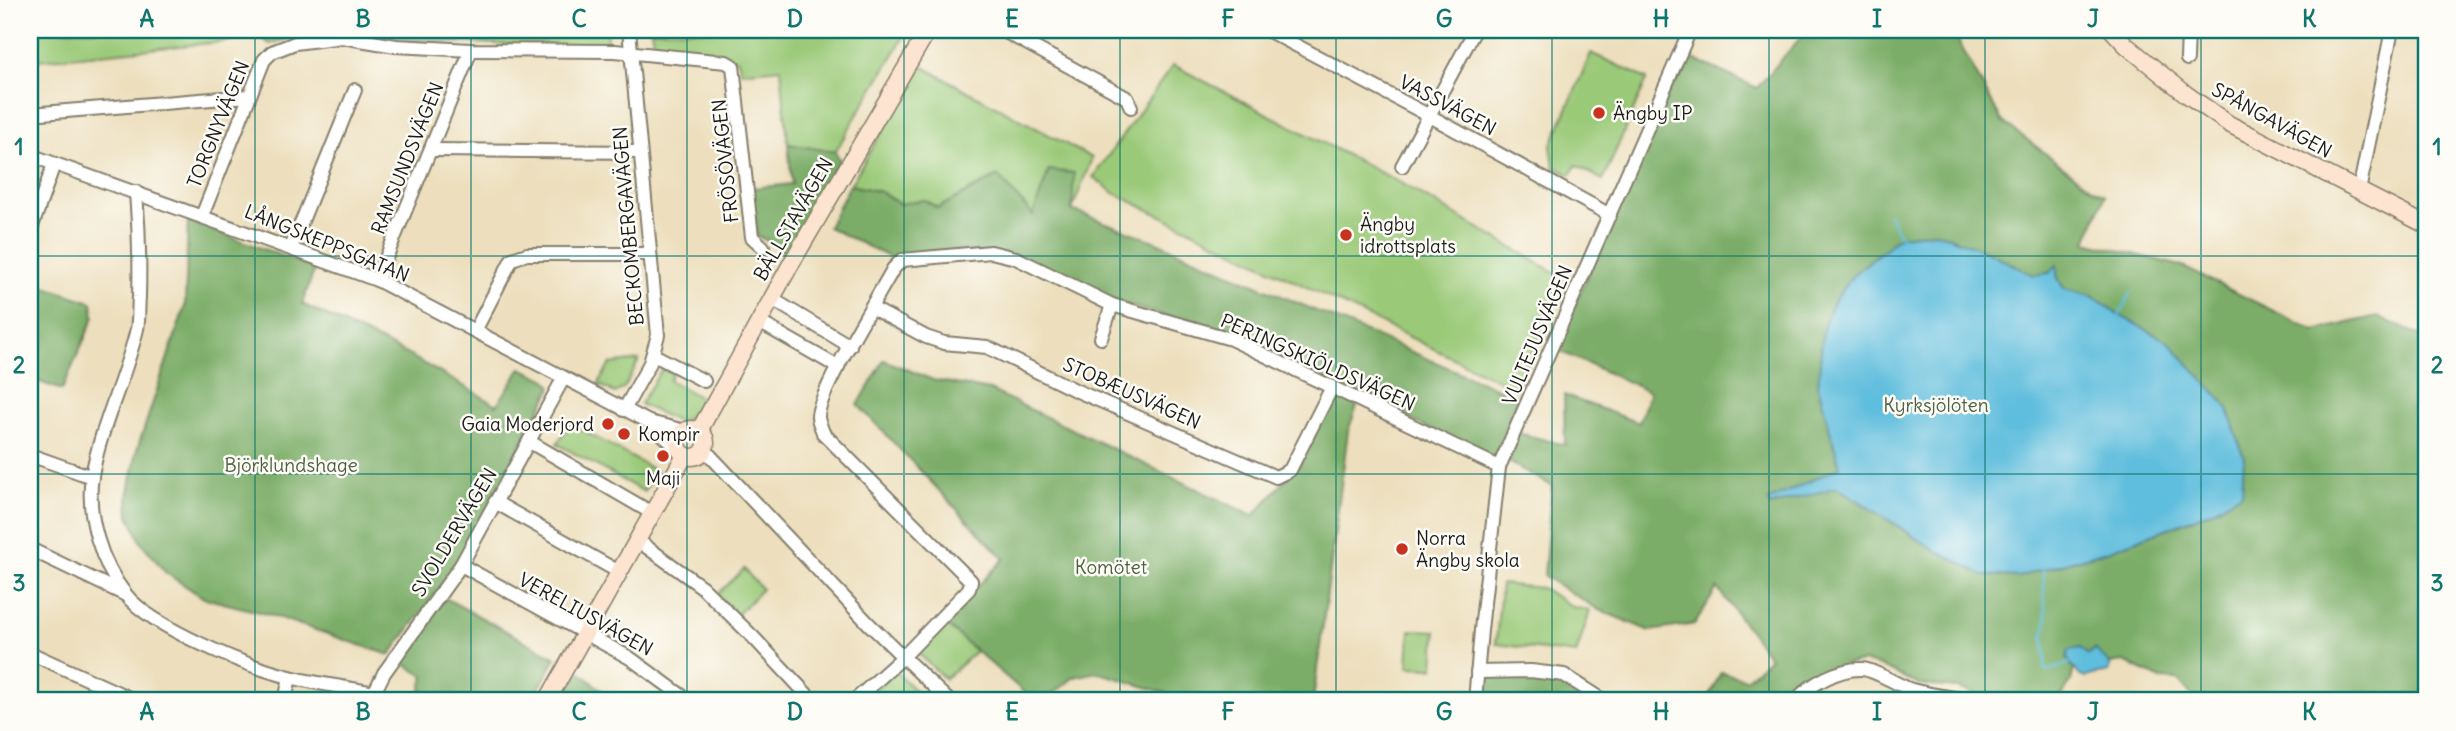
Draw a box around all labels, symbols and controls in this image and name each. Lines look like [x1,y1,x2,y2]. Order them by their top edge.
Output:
text: A [140,4,155,33]
text: B [355,4,371,33]
text: C [571,4,587,33]
text: D [787,4,803,33]
text: E [1005,4,1019,33]
text: F [1221,4,1235,33]
text: G [1436,4,1452,33]
text: H [1653,4,1669,33]
text: I [1872,4,1882,33]
text: J [2087,4,2099,33]
text: K [2302,4,2317,33]
street label: TORGNYVÄGEN [182,57,254,191]
street label: VASSVÄGEN [1395,69,1501,141]
street label: SPÅNGAVÄGEN [2208,77,2336,163]
street label: RAMSUNDSVÄGEN [366,78,448,238]
street label: FRÖSÖVÄGEN [707,98,743,224]
place label: Ängby IP [1613,101,1692,125]
marker: Ängby IP [1591,105,1607,121]
street label: BECKOMBERGAVÄGEN [607,125,649,327]
text: 1 [14,132,24,161]
text: 1 [2432,132,2442,161]
street label: BÄLLSTAVÄGEN [748,153,838,285]
street label: LÅNGSKEPPSGATAN [241,199,413,287]
place label: Ängby idrottsplats [1360,212,1456,258]
marker: Ängby idrottsplats [1338,227,1354,243]
street label: VULTEJUSVÄGEN [1497,261,1577,409]
street label: PERINGSKIÖLDSVÄGEN [1217,308,1419,416]
text: 2 [13,350,26,379]
text: 2 [2431,350,2444,379]
street label: STOBÆUSVÄGEN [1059,352,1205,434]
park label: Kyrksjölöten [1883,393,1989,417]
place label: Gaia Moderjord [461,412,594,436]
marker: Gaia Moderjord [600,416,616,432]
place label: Kompir [638,422,700,446]
marker: Kompir [616,426,632,442]
marker: Maji [655,448,671,464]
park label: Björklundshage [224,453,358,477]
street label: SVOLDERVÄGEN [406,463,502,601]
place label: Maji [646,466,680,490]
place label: Norra Ängby skola [1416,526,1520,572]
marker: Norra Ängby skola [1394,541,1410,557]
park label: Komötet [1075,555,1147,579]
street label: VERELIUSVÄGEN [515,567,657,661]
text: 3 [12,568,26,597]
text: 3 [2430,568,2444,597]
text: A [140,697,155,726]
text: B [355,697,371,726]
text: C [571,697,587,726]
text: D [787,697,803,726]
text: E [1005,697,1019,726]
text: F [1221,697,1235,726]
text: G [1436,697,1452,726]
text: H [1653,697,1669,726]
text: I [1872,697,1882,726]
text: J [2087,697,2099,726]
text: K [2302,697,2317,726]

